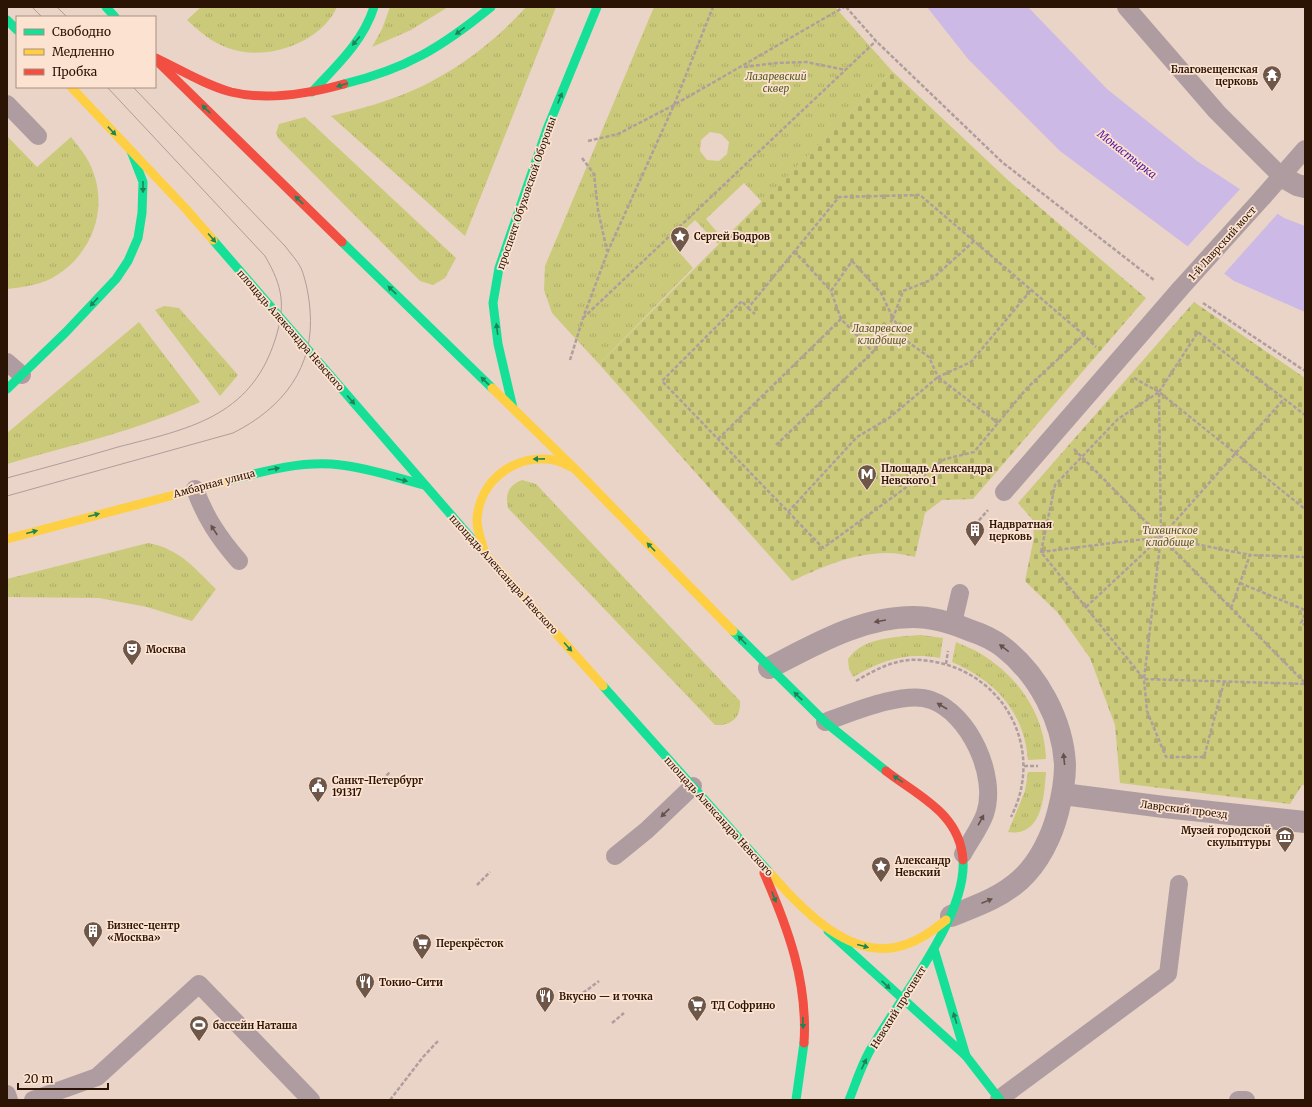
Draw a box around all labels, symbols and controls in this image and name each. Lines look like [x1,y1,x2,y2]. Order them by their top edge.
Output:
legend [16,16,156,88]
text: Свободно [52,24,111,39]
one-way arrow [455,27,466,36]
one-way arrow [352,36,361,47]
text: Медленно [52,44,114,59]
place label: Благовещенская церковь [1171,63,1258,88]
text: Пробка [52,64,98,79]
temple icon: Благовещенская церковь [1261,64,1283,92]
park label: Лазаревский сквер [744,70,807,95]
one-way arrow [335,82,347,88]
one-way arrow [557,93,563,104]
one-way arrow [201,104,211,114]
street label: проспект Обуховской Обороны [494,115,559,271]
one-way arrow [107,126,117,136]
water label: Монастырка [1094,126,1159,181]
one-way arrow [140,181,146,194]
one-way arrow [294,195,304,204]
street label: 1-й Лаврский мост [1186,204,1259,283]
place icon: Сергей Бодров [669,225,691,253]
place label: Сергей Бодров [694,230,770,243]
one-way arrow [207,233,216,244]
street label: площадь Александра Невского [234,267,347,394]
one-way arrow [387,285,397,295]
one-way arrow [90,298,99,307]
park label: Лазаревское кладбище [851,322,912,347]
one-way arrow [493,323,500,335]
one-way arrow [480,376,490,386]
one-way arrow [347,395,356,406]
one-way arrow [532,456,545,462]
place label: Площадь Александра Невского 1 [881,462,993,487]
metro station icon: Площадь Александра Невского 1 [856,463,878,491]
one-way arrow [268,465,280,471]
street label: Амбарная улица [171,466,257,501]
one-way arrow [396,477,409,483]
one-way arrow [88,512,101,518]
street label: площадь Александра Невского [446,512,561,637]
place label: Надвратная церковь [989,518,1052,543]
building icon: Надвратная церковь [964,519,986,547]
park label: Тихвинское кладбище [1142,524,1198,549]
one-way arrow [210,525,218,535]
one-way arrow [26,529,38,535]
one-way arrow [646,542,656,552]
one-way arrow [874,618,887,624]
one-way arrow [737,635,747,645]
theatre icon: Москва [121,638,143,666]
one-way arrow [564,641,573,652]
place label: Москва [146,643,186,656]
one-way arrow [998,644,1009,652]
one-way arrow [793,691,803,701]
one-way arrow [936,703,948,710]
one-way arrow [1061,753,1067,765]
street label: площадь Александра Невского [661,754,776,879]
place label: Санкт-Петербург 191317 [332,774,424,799]
public building icon: Санкт-Петербург 191317 [307,775,329,803]
one-way arrow [892,775,903,783]
street label: Лаврский проезд [1140,798,1228,821]
one-way arrow [660,809,670,818]
one-way arrow [978,814,985,825]
place label: Музей городской скульптуры [1181,824,1271,849]
museum icon: Музей городской скульптуры [1274,825,1296,853]
place label: Александр Невский [894,854,951,879]
place icon: Александр Невский [870,855,892,883]
one-way arrow [771,892,777,903]
one-way arrow [982,898,994,904]
place label: Бизнес-центр «Москва» [107,919,180,944]
building icon: Бизнес-центр «Москва» [82,920,104,948]
supermarket icon: Перекрёсток [411,932,433,960]
place label: Перекрёсток [436,937,504,950]
one-way arrow [857,943,869,949]
street label: Невский проспект [868,964,929,1051]
restaurant icon: Токио-Сити [354,971,376,999]
place label: Токио-Сити [379,976,443,989]
one-way arrow [881,981,892,990]
restaurant icon: Вкусно — и точка [534,985,556,1013]
place label: Вкусно — и точка [559,990,653,1003]
supermarket icon: ТД Софрино [686,994,708,1022]
place label: ТД Софрино [711,999,775,1012]
one-way arrow [952,1012,958,1024]
sports icon: бассейн Наташа [188,1014,210,1042]
one-way arrow [800,1017,807,1029]
place label: бассейн Наташа [213,1019,298,1032]
one-way arrow [861,1058,867,1070]
scale bar [18,1065,108,1091]
text: 20 m [24,1071,53,1086]

